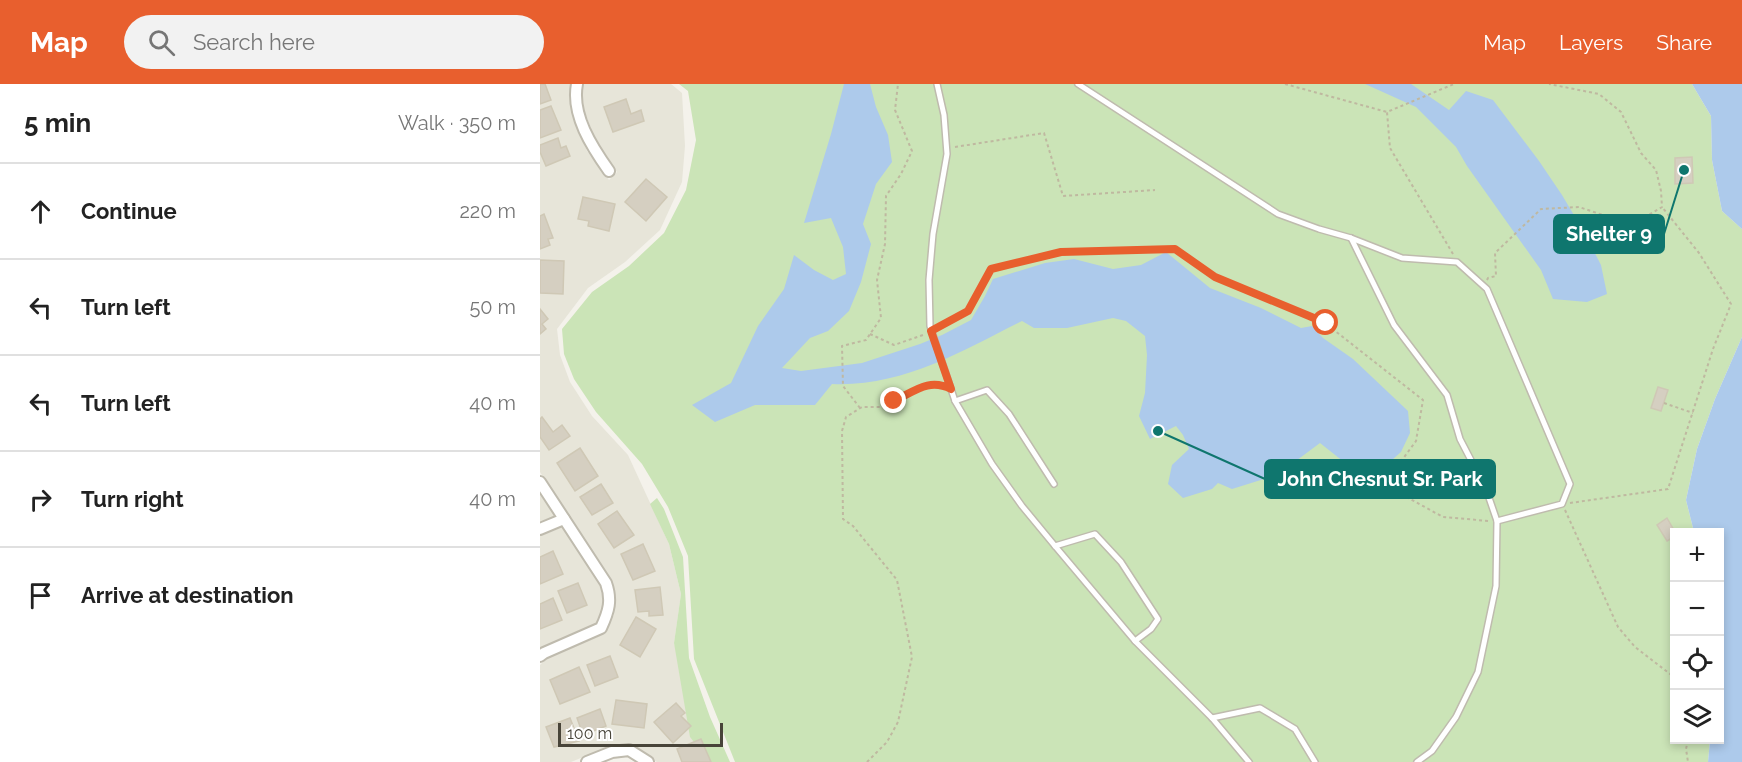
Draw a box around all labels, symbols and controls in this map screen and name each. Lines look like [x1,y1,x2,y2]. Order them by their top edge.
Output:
search box [124,15,544,69]
text: Map [30,26,88,59]
icon: search [145,26,178,59]
text: Search here [193,29,315,55]
text: Map [1483,30,1526,55]
text: Layers [1559,30,1623,55]
text: Share [1656,30,1712,55]
text: 5 min [24,108,91,138]
text: Walk · 350 m [398,111,516,135]
icon: ahead [24,195,57,228]
text: Continue [81,198,177,224]
text: 220 m [459,199,516,223]
callout: Shelter 9 [1554,215,1664,253]
text: Shelter 9 [1566,222,1652,246]
icon: left [24,291,57,324]
text: Turn left [81,294,171,320]
text: 50 m [469,295,516,319]
route start [1312,309,1338,335]
icon: left [24,387,57,420]
route end [880,387,906,413]
text: Turn left [81,390,171,416]
text: 40 m [469,391,516,415]
callout: John Chesnut Sr. Park [1265,460,1495,498]
text: John Chesnut Sr. Park [1277,467,1483,491]
icon: right [24,483,57,516]
text: Turn right [81,486,184,512]
text: 40 m [469,487,516,511]
map controls [1670,528,1724,744]
button: + [1670,528,1724,582]
icon: arrive [24,579,57,612]
text: Arrive at destination [81,582,294,608]
button: − [1670,582,1724,636]
button: locate [1670,636,1724,690]
button: layers [1670,690,1724,744]
scale bar [558,720,723,748]
text: 100 m [567,724,612,743]

